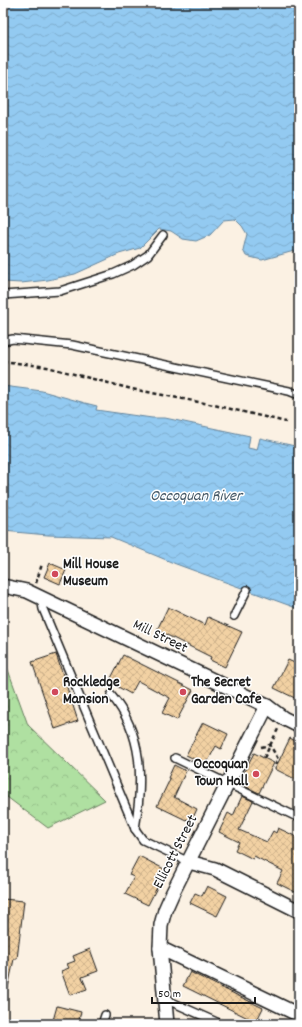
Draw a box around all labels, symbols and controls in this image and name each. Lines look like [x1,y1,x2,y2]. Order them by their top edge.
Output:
water label: Occoquan River [150,485,244,508]
place label: Mill House Museum [63,554,119,593]
marker: Mill House Museum [50,569,60,579]
street label: Mill Street [129,614,192,660]
place label: Rockledge Mansion [63,672,120,711]
place label: The Secret Garden Cafe [191,672,262,711]
marker: Rockledge Mansion [50,687,60,697]
marker: The Secret Garden Cafe [178,687,188,697]
place label: Occoquan Town Hall [194,754,248,793]
marker: Occoquan Town Hall [251,769,261,779]
street label: Ellicott Street [148,811,204,893]
scale bar [152,979,255,1005]
text: 50 m [158,986,181,1003]

